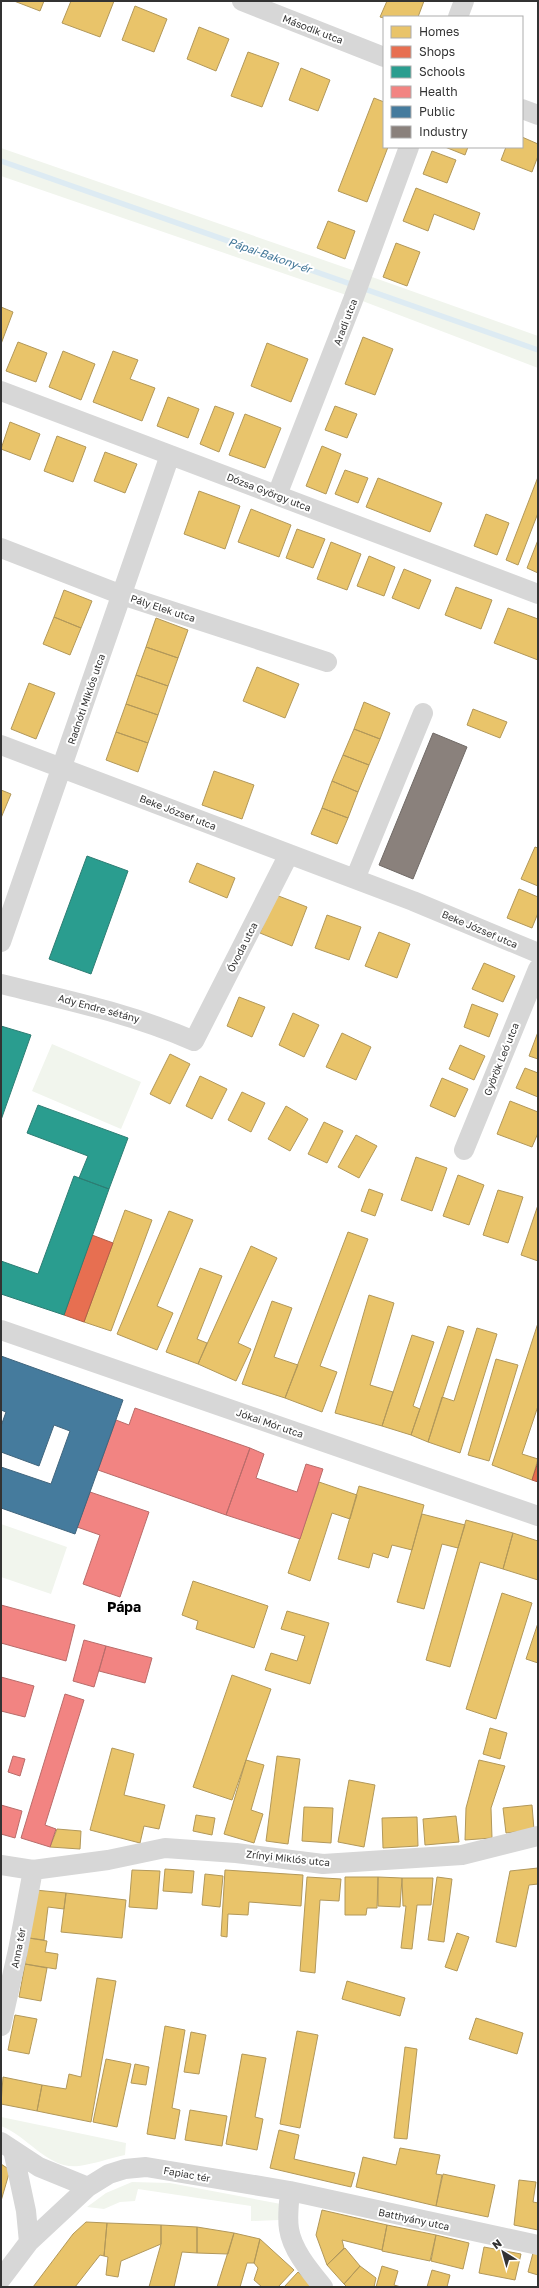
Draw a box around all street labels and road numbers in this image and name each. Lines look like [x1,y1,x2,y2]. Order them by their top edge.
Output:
street label: Második utca [281,12,345,46]
street label: Aradi utca [331,297,359,347]
street label: Dózsa György utca [225,470,313,514]
street label: Pály Elek utca [129,592,197,624]
street label: Radnóti Miklós utca [65,652,107,746]
street label: Beke József utca [138,792,218,832]
street label: Beke József utca [440,908,520,950]
street label: Óvoda utca [224,920,260,974]
street label: Ady Endre sétány [57,991,141,1025]
street label: Györök Leó utca [481,1021,521,1097]
street label: Jókai Mór utca [235,1406,305,1440]
street label: Zrínyi Miklós utca [245,1848,331,1868]
street label: Anna tér [8,1927,28,1969]
street label: Fapiac tér [163,2164,212,2184]
street label: Batthyány utca [377,2206,451,2232]

